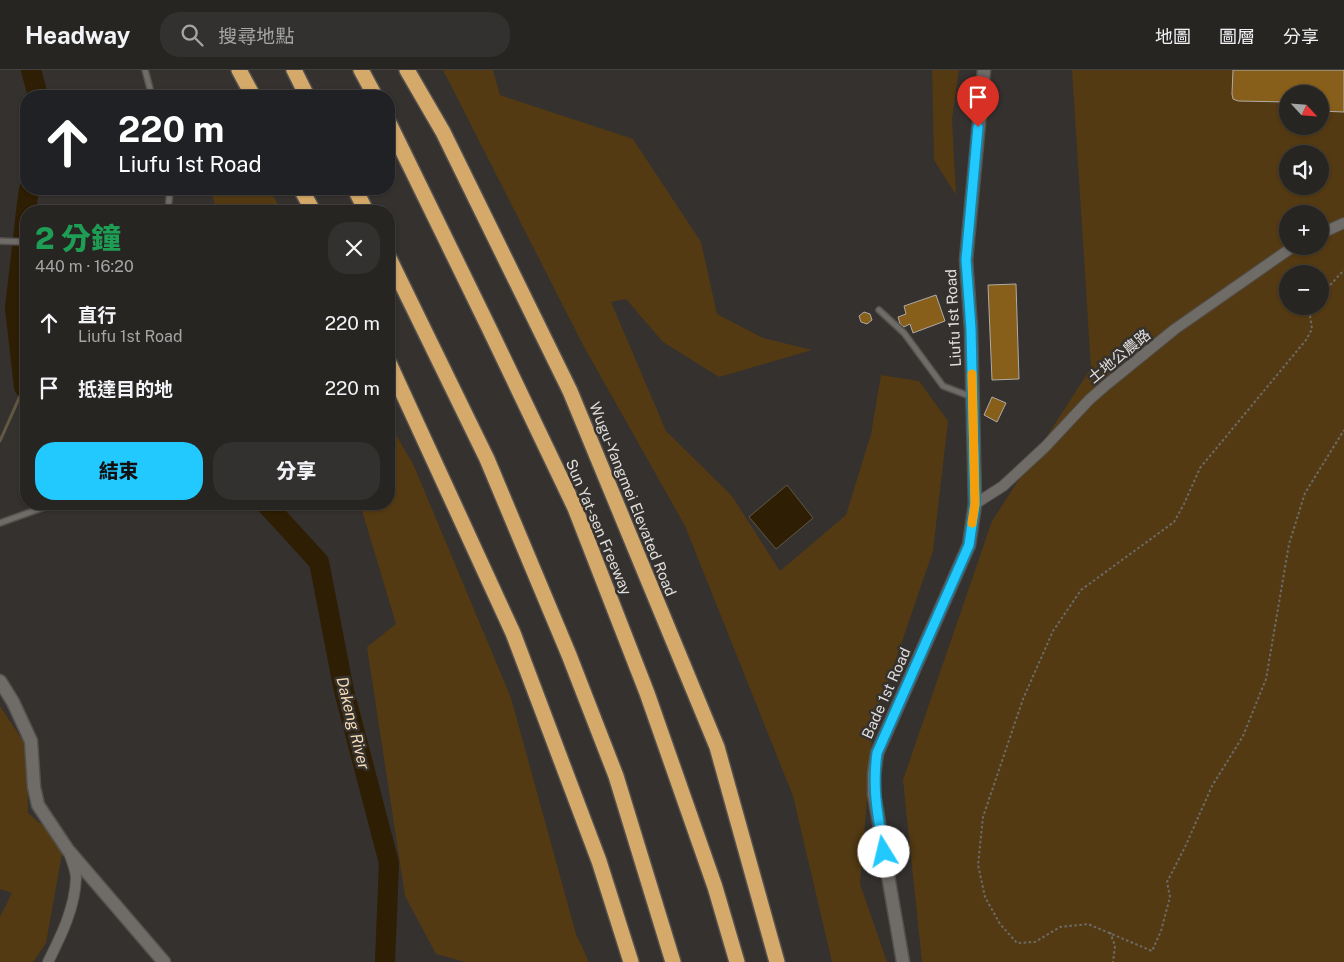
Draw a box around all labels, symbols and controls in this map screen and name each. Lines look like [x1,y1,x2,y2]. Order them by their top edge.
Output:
search box [160,12,510,57]
text: Headway [25,21,130,49]
icon: search [178,21,206,49]
text: 搜尋地點 [218,25,294,47]
text: 地圖 [1155,26,1191,47]
text: 圖層 [1219,26,1255,47]
text: 分享 [1283,26,1319,47]
pin [957,76,999,127]
icon: arrive [964,83,992,111]
north arrow [1279,85,1329,135]
map controls [1279,85,1329,315]
text: 220 m [118,109,224,150]
icon: ahead [35,110,100,175]
button: sound [1279,145,1329,195]
text: Liufu 1st Road [118,151,262,177]
button: + [1279,205,1329,255]
text: 2 分鐘 [35,220,121,256]
button: close [328,222,380,274]
text: 440 m · 16:20 [35,257,134,276]
button: − [1279,265,1329,315]
street label: Liufu 1st Road [942,269,964,367]
text: 直行 [78,304,116,326]
icon: ahead [35,309,63,337]
text: 220 m [325,312,380,334]
street label: 土地公農路 [1085,326,1153,386]
text: Liufu 1st Road [78,327,182,346]
icon: arrive [35,374,63,402]
text: 220 m [325,377,380,399]
text: 抵達目的地 [78,378,173,400]
street label: Wugu-Yangmei Elevated Road [586,399,680,599]
button: 結束 [35,442,203,500]
button: 分享 [213,442,380,500]
street label: Sun Yat-sen Freeway [563,456,635,598]
street label: Bade 1st Road [858,645,914,741]
water label: Dakeng River [332,675,374,772]
position arrow [857,825,909,877]

